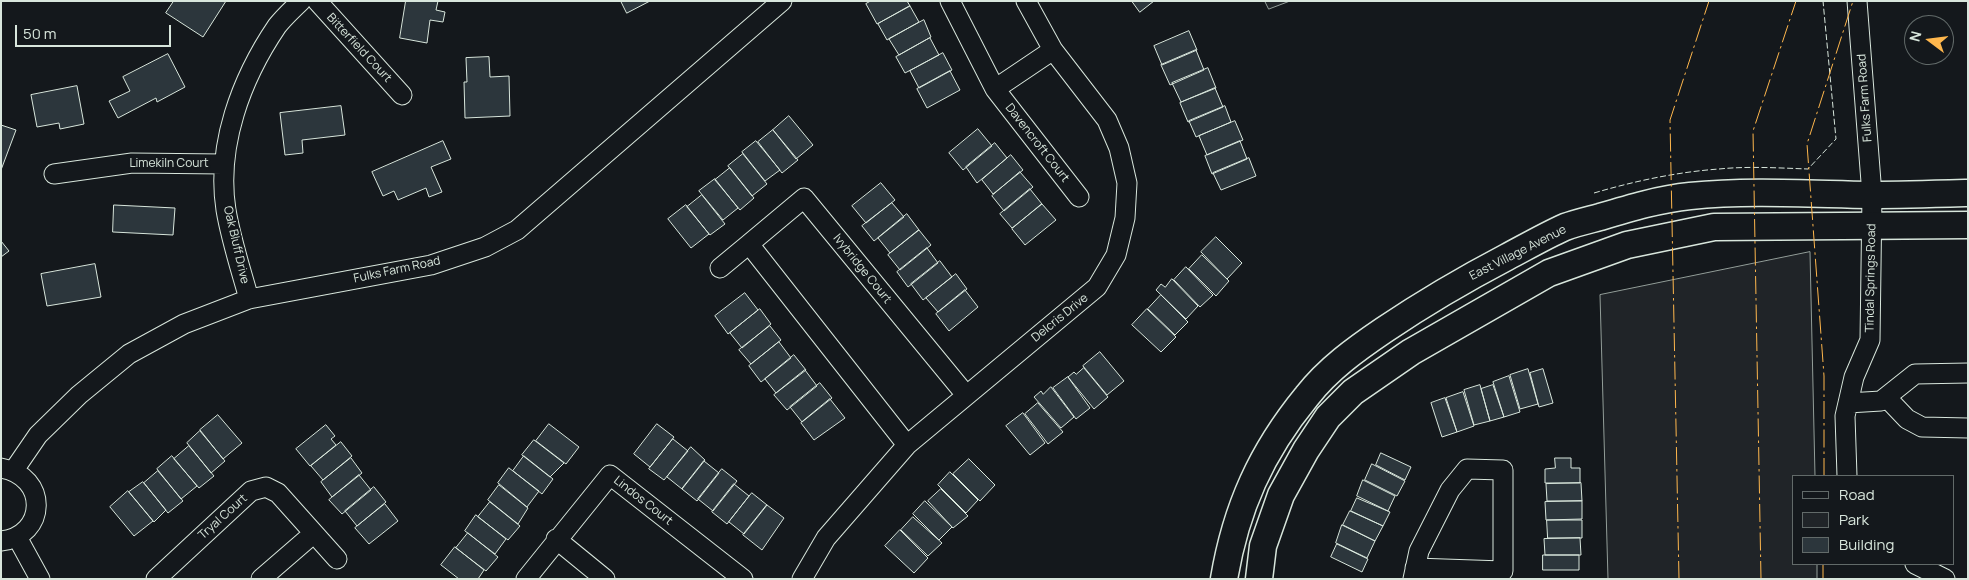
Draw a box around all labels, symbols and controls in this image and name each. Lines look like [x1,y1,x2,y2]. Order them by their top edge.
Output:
street label: Bitterfield Court [323,11,395,85]
scale bar [18,15,174,47]
north arrow [1904,15,1954,65]
text: 50 m [23,23,57,44]
text: N [1905,29,1925,44]
street label: Fulks Farm Road [1855,53,1875,143]
street label: Davencroft Court [1002,101,1072,185]
street label: Limekiln Court [129,157,209,171]
street label: Oak Bluff Drive [220,205,252,285]
street label: East Village Avenue [1467,222,1569,284]
street label: Tindal Springs Road [1863,223,1879,333]
street label: Ivybridge Court [830,231,894,307]
street label: Fulks Farm Road [352,254,442,286]
street label: Delcris Drive [1029,291,1091,345]
street label: Lindos Court [611,474,675,528]
legend [1792,475,1954,565]
text: Road [1839,484,1875,505]
street label: Tryal Court [196,491,250,543]
text: Park [1839,509,1869,530]
text: Building [1839,534,1894,555]

